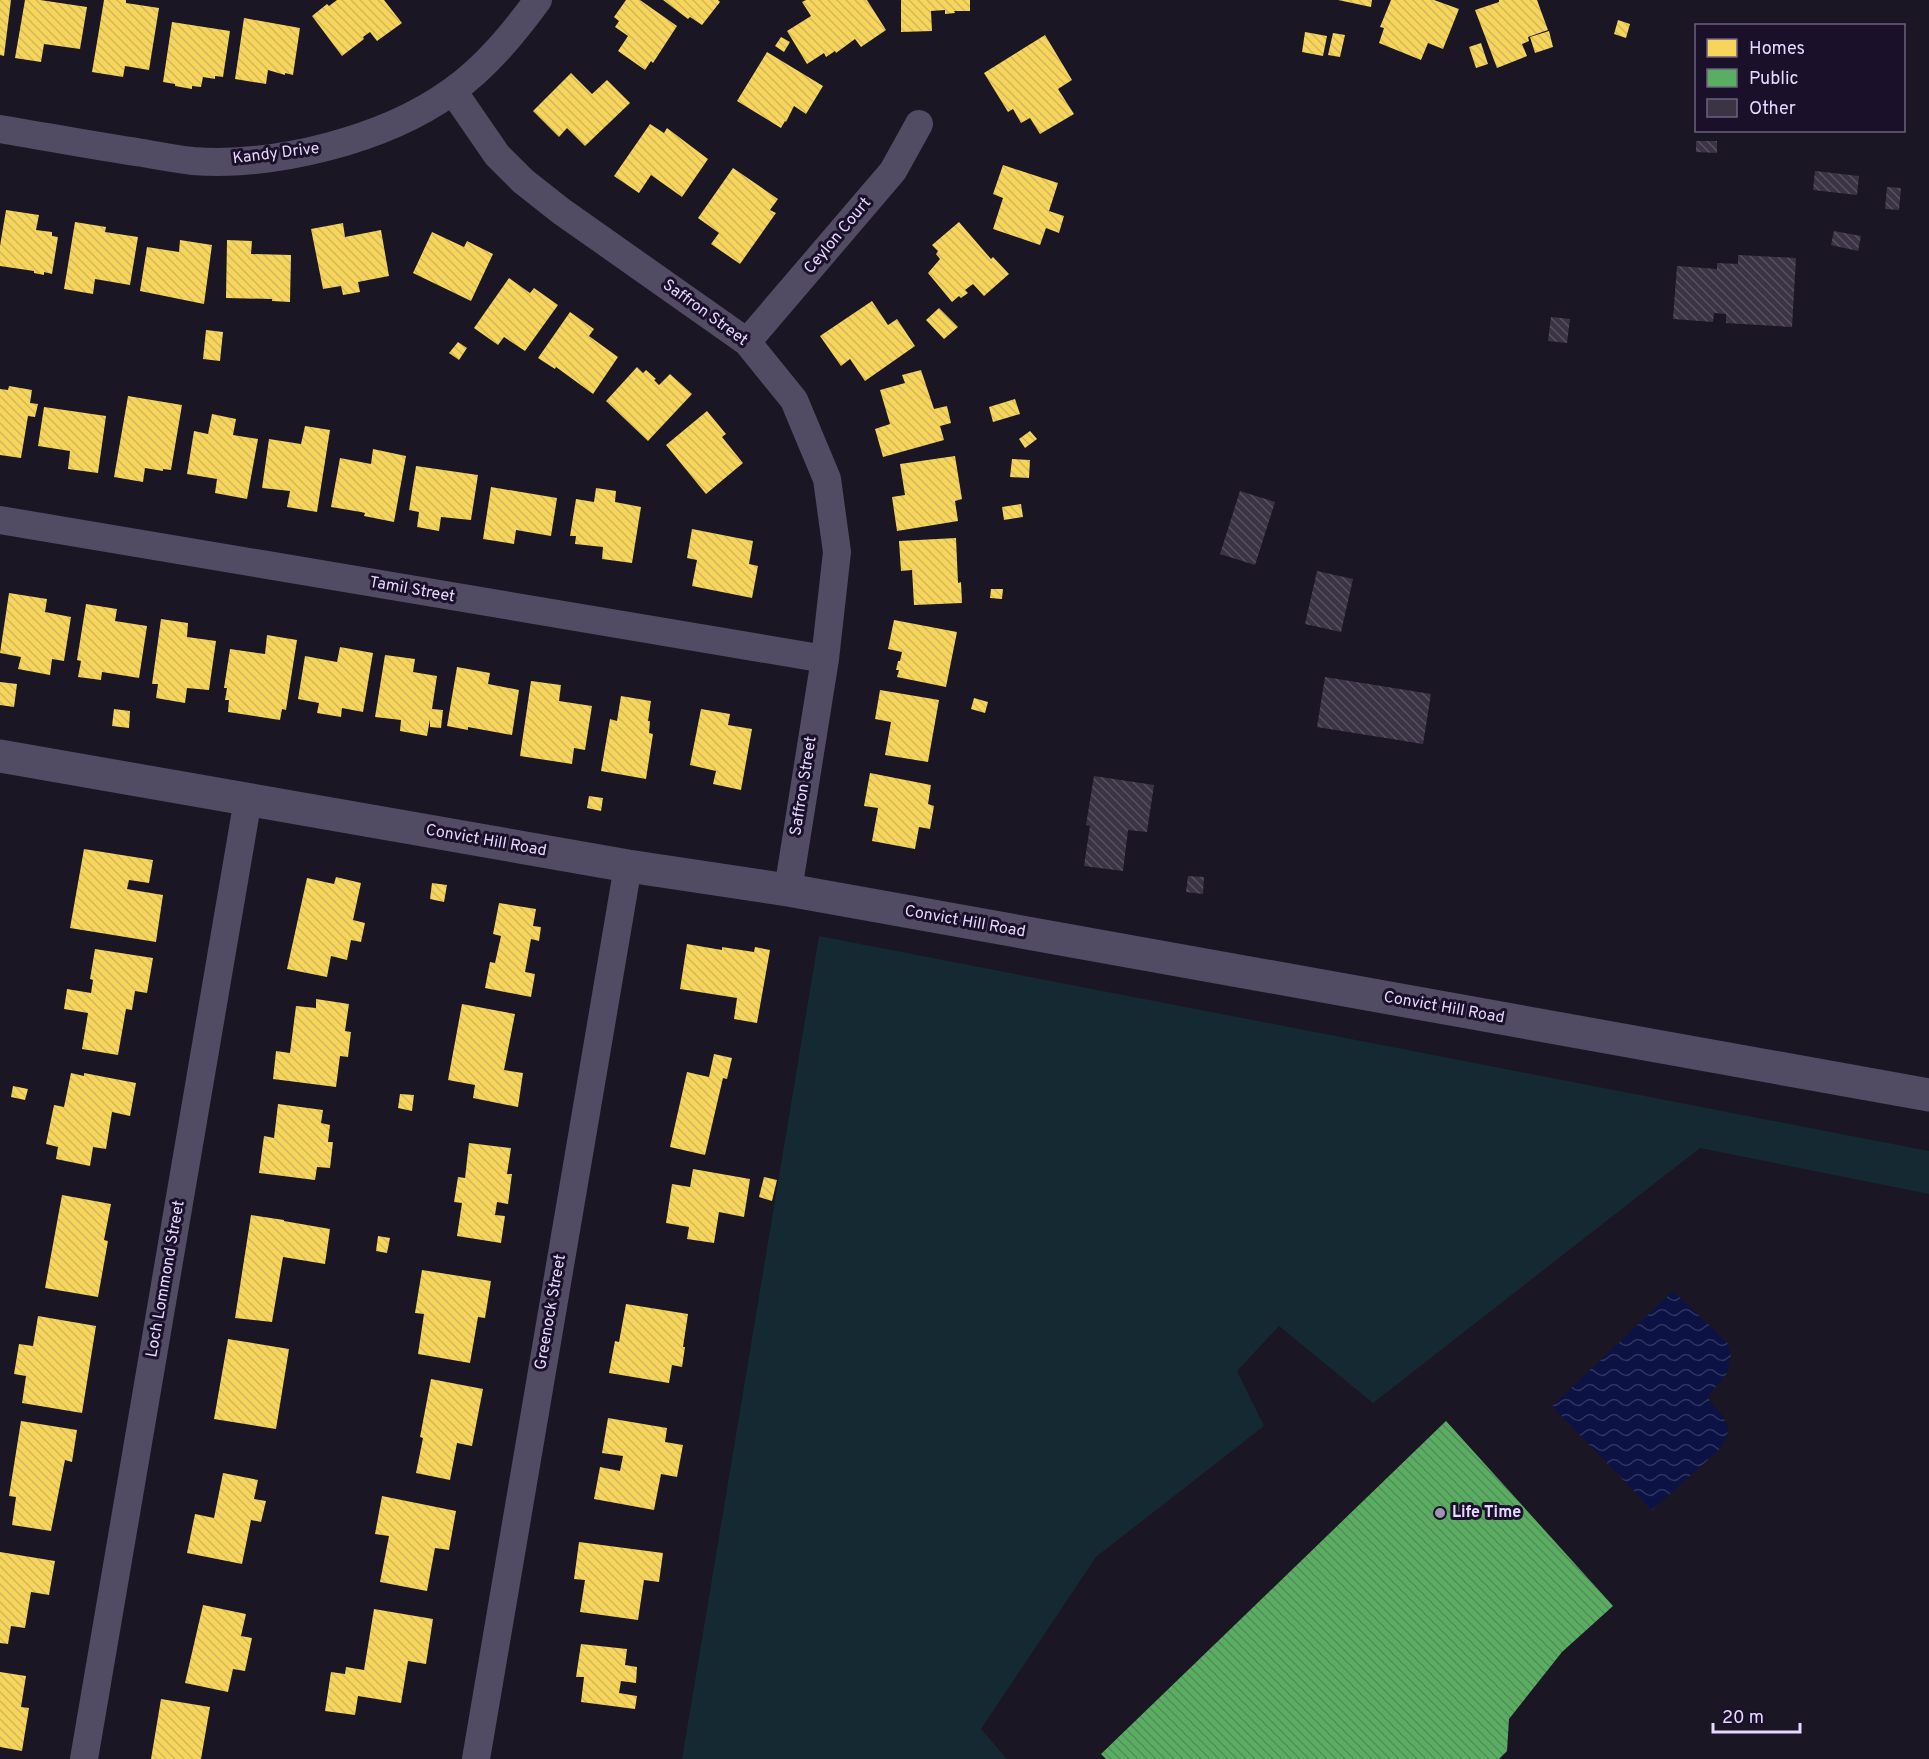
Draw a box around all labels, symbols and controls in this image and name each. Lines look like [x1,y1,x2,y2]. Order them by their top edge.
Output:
legend [1695,24,1905,132]
text: Homes [1749,38,1805,61]
text: Public [1749,68,1799,91]
text: Other [1749,98,1796,121]
street label: Kandy Drive [231,139,321,169]
street label: Ceylon Court [800,194,876,278]
street label: Saffron Street [659,275,751,351]
street label: Tamil Street [368,573,456,607]
street label: Saffron Street [786,735,822,837]
street label: Convict Hill Road [424,821,548,861]
street label: Convict Hill Road [903,902,1027,942]
street label: Convict Hill Road [1382,988,1506,1028]
street label: Loch Lommond Street [142,1199,190,1359]
street label: Greenock Street [531,1253,571,1371]
place label: Life Time [1452,1503,1521,1523]
marker: Life Time [1433,1506,1447,1520]
scale bar [1713,1696,1800,1734]
text: 20 m [1722,1707,1764,1730]

